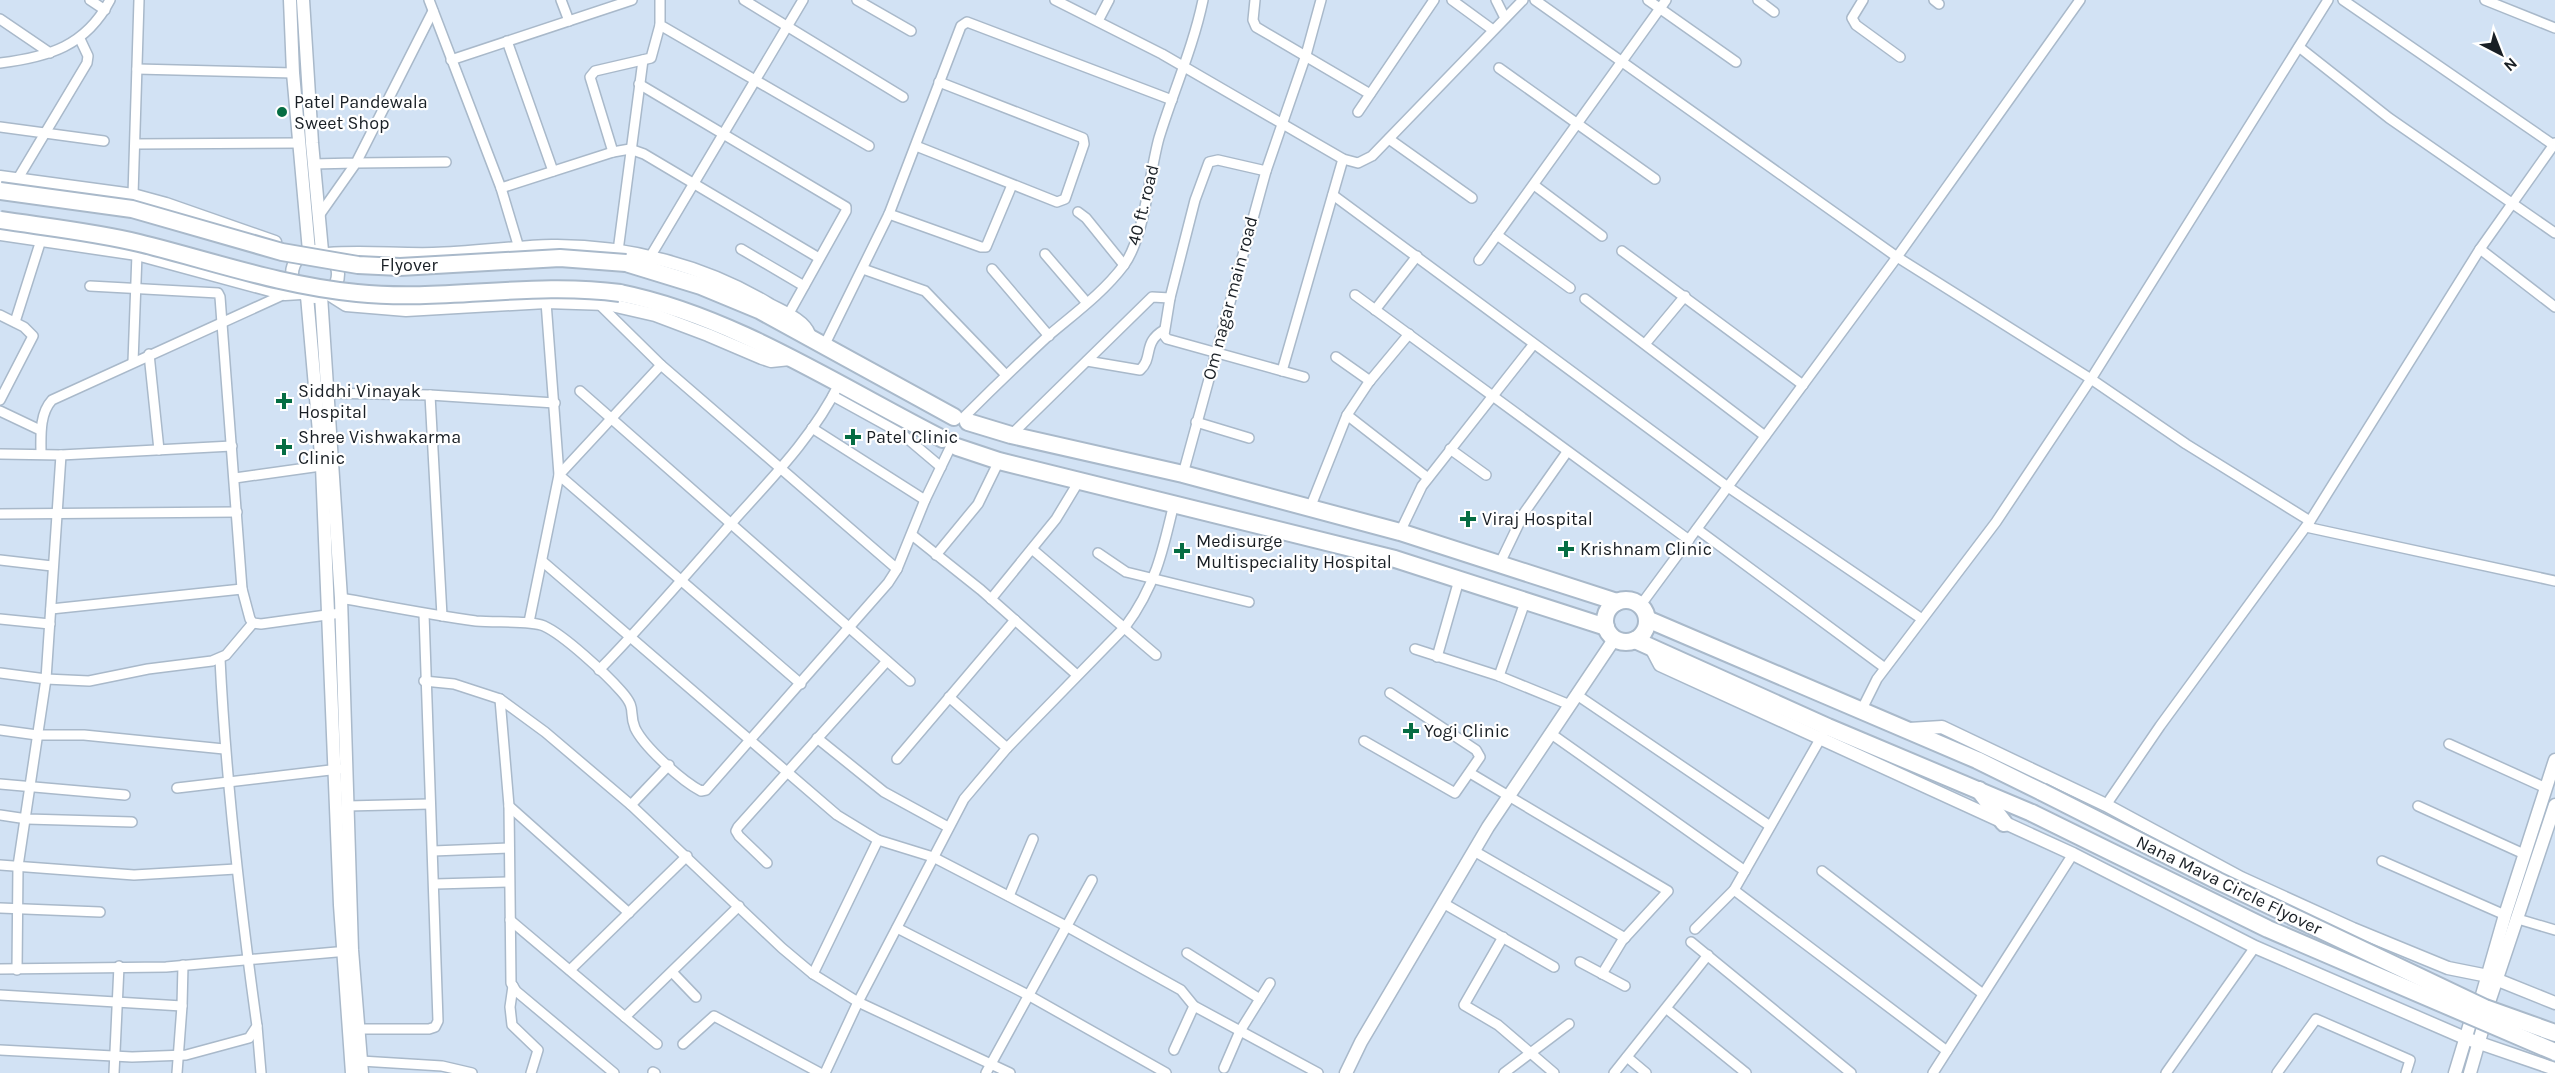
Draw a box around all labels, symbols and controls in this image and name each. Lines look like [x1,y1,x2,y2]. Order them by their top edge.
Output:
north arrow [2471,24,2531,84]
text: N [2500,54,2521,76]
place label: Patel Pandewala Sweet Shop [294,91,428,134]
marker: Patel Pandewala Sweet Shop [275,105,289,119]
street label: 40 ft. road [1122,162,1164,248]
street label: Om nagar main road [1198,214,1262,382]
street label: Flyover [380,254,438,276]
place label: Siddhi Vinayak Hospital [298,380,421,423]
marker: Siddhi Vinayak Hospital [275,392,293,410]
place label: Shree Vishwakarma Clinic [298,426,461,469]
place label: Patel Clinic [866,426,958,448]
marker: Patel Clinic [844,428,862,446]
marker: Shree Vishwakarma Clinic [275,438,293,456]
place label: Viraj Hospital [1482,508,1593,530]
marker: Viraj Hospital [1459,510,1477,528]
place label: Medisurge Multispeciality Hospital [1196,530,1392,573]
place label: Krishnam Clinic [1580,538,1712,560]
marker: Krishnam Clinic [1557,540,1575,558]
marker: Medisurge Multispeciality Hospital [1173,542,1191,560]
place label: Yogi Clinic [1424,720,1509,742]
marker: Yogi Clinic [1402,722,1420,740]
street label: Nana Mava Circle Flyover [2133,830,2326,940]

